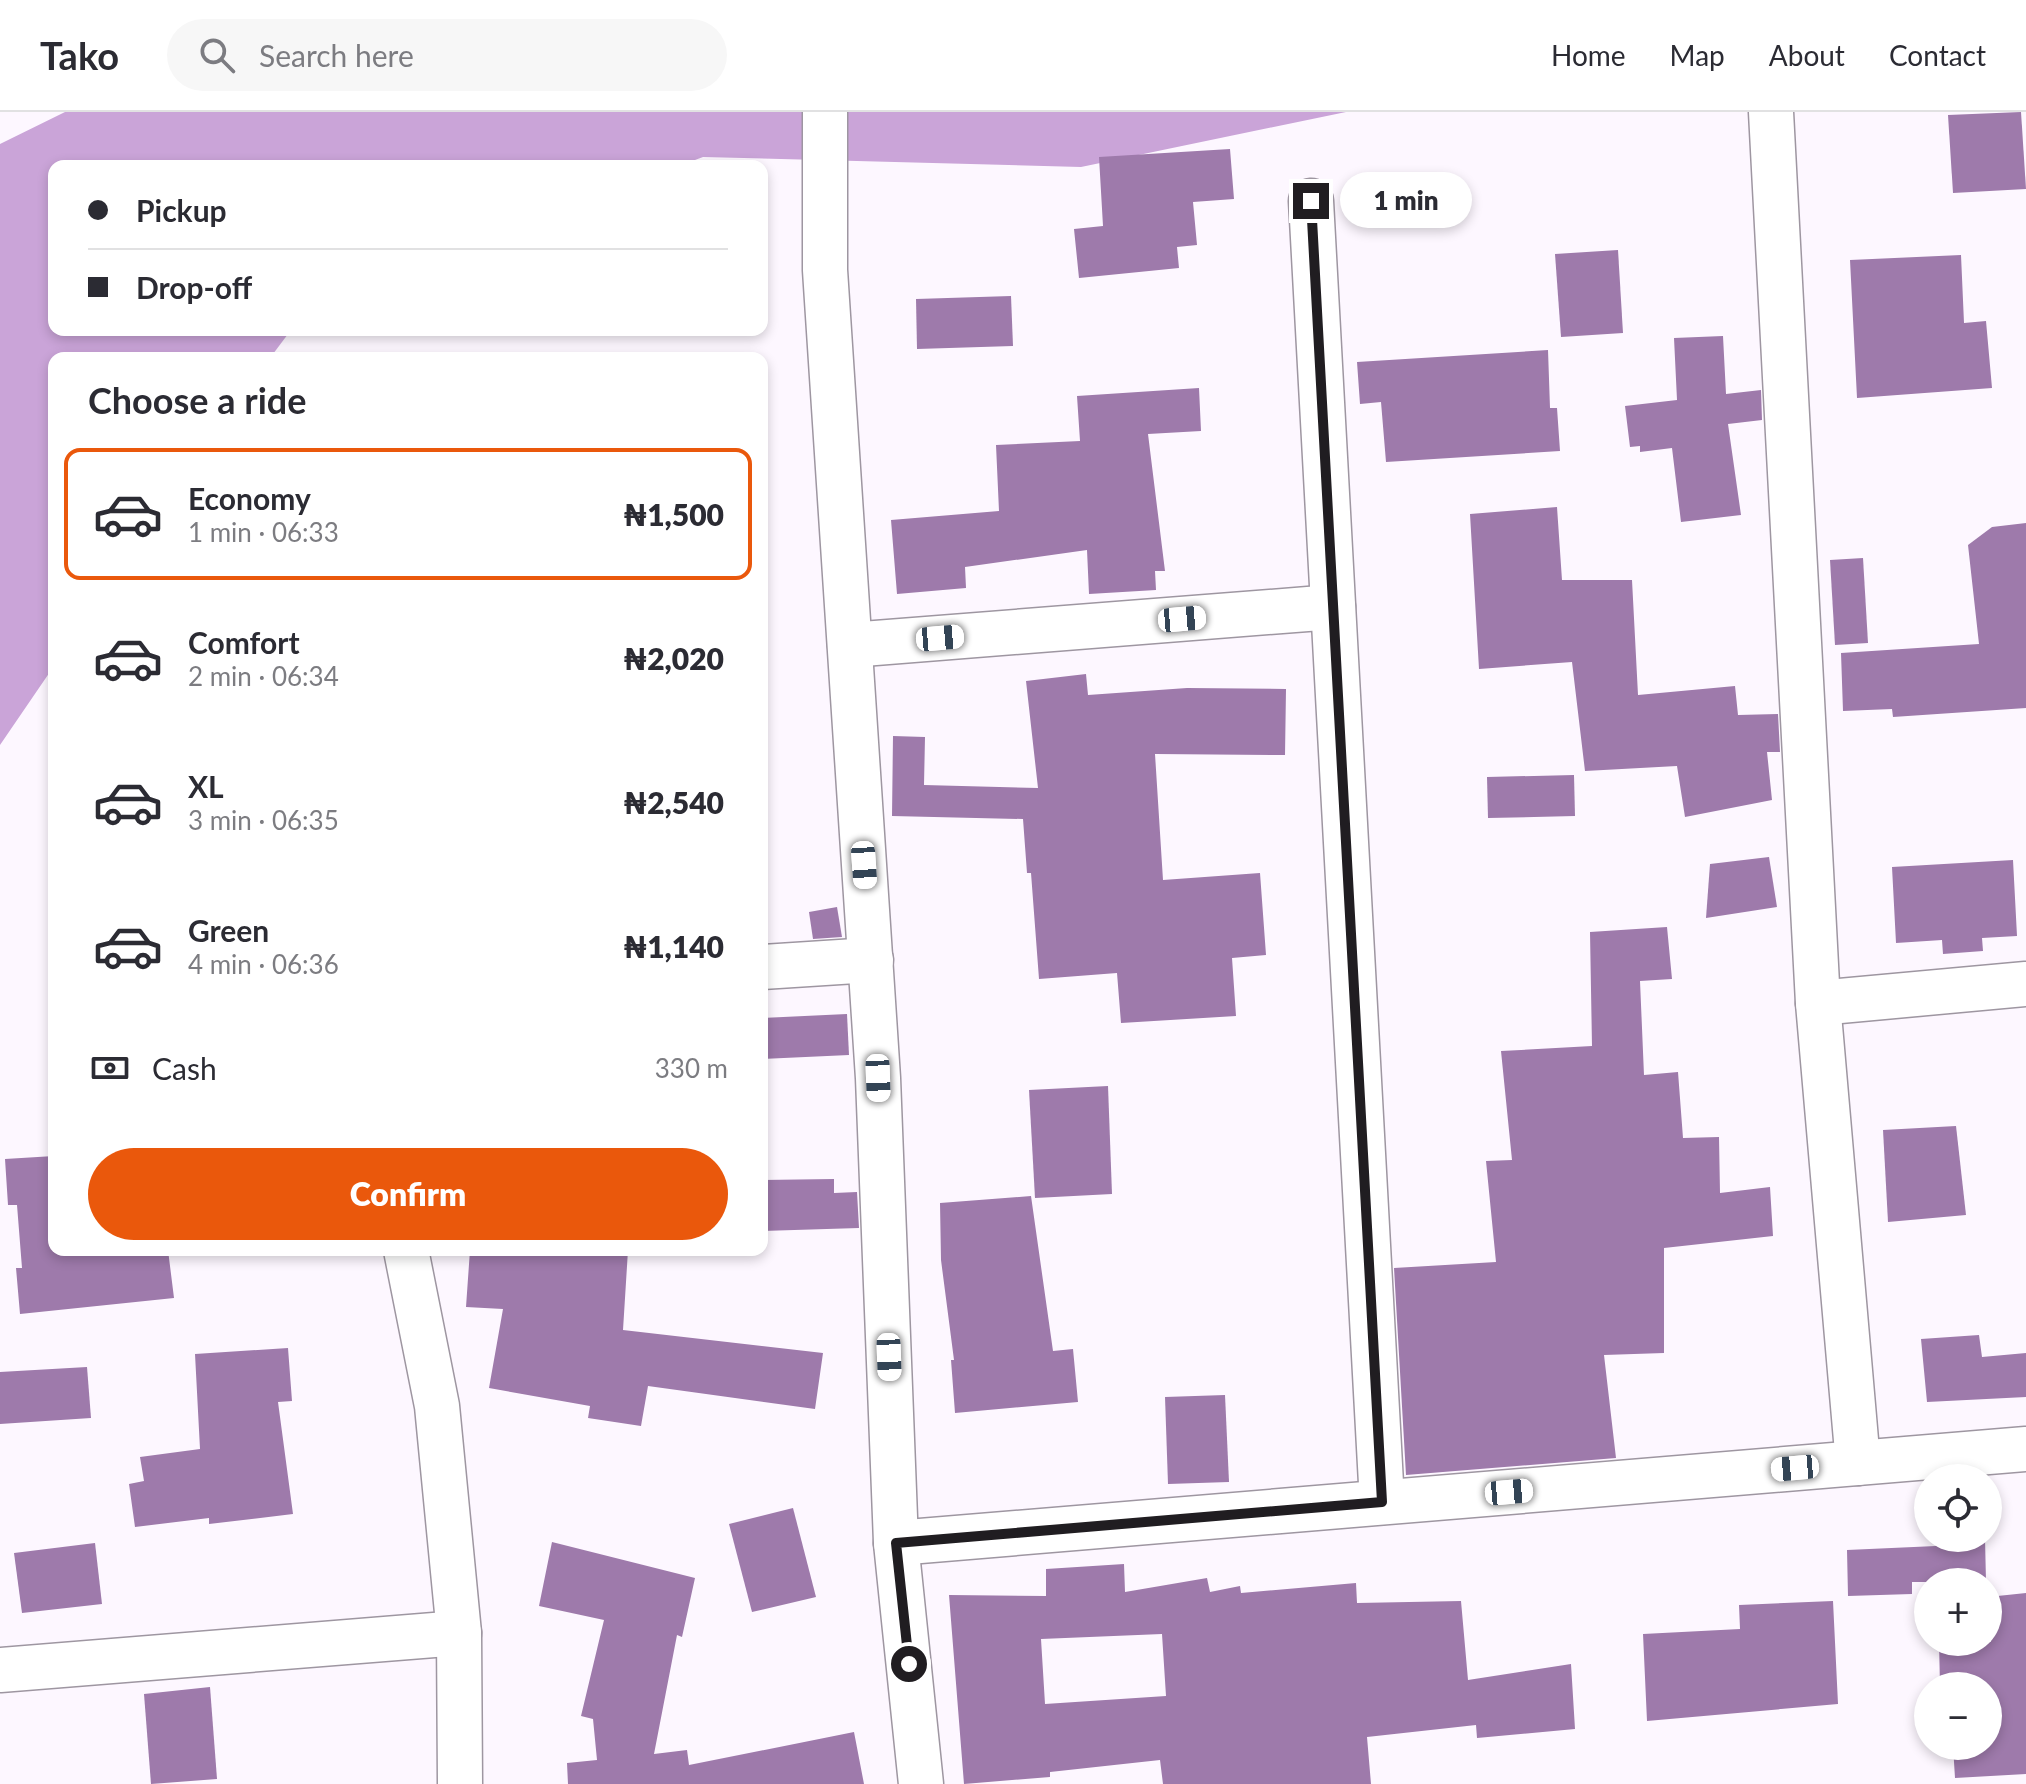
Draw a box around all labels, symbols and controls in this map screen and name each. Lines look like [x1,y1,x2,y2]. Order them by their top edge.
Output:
search box [167,19,727,91]
text: Tako [40,32,119,78]
icon: search [195,33,239,77]
text: Search here [259,37,414,73]
text: Home [1551,38,1626,72]
text: Map [1670,38,1725,72]
text: About [1769,38,1845,72]
text: Contact [1889,38,1986,72]
callout: 1 min [1339,173,1471,229]
route end [1293,183,1329,219]
text: 1 min [1374,184,1438,216]
text: Pickup [136,192,227,228]
text: Drop-off [136,269,252,305]
text: Choose a ride [88,378,307,422]
icon: car [92,478,164,550]
text: Economy [188,480,311,516]
text: ₦1,500 [623,496,724,532]
text: 1 min · 06:33 [188,516,339,548]
car [1157,605,1207,633]
icon: car [92,622,164,694]
text: Comfort [188,624,300,660]
car [915,624,965,652]
text: ₦2,020 [623,640,724,676]
text: 2 min · 06:34 [188,660,339,692]
icon: car [92,766,164,838]
text: XL [188,768,224,804]
text: ₦2,540 [623,784,724,820]
text: 3 min · 06:35 [188,804,339,836]
car [850,840,878,890]
icon: car [92,910,164,982]
text: Green [188,912,269,948]
text: ₦1,140 [623,928,724,964]
text: 4 min · 06:36 [188,948,339,980]
icon: cash [88,1046,132,1090]
text: Cash [152,1050,217,1086]
text: 330 m [655,1052,728,1084]
car [865,1054,891,1102]
button: Confirm [88,1148,728,1240]
car [876,1333,902,1381]
car [1770,1454,1820,1482]
map controls [1914,1464,2002,1760]
button: locate [1914,1464,2002,1552]
car [1484,1478,1534,1506]
button: + [1914,1568,2002,1656]
route start [891,1646,927,1682]
button: − [1914,1672,2002,1760]

